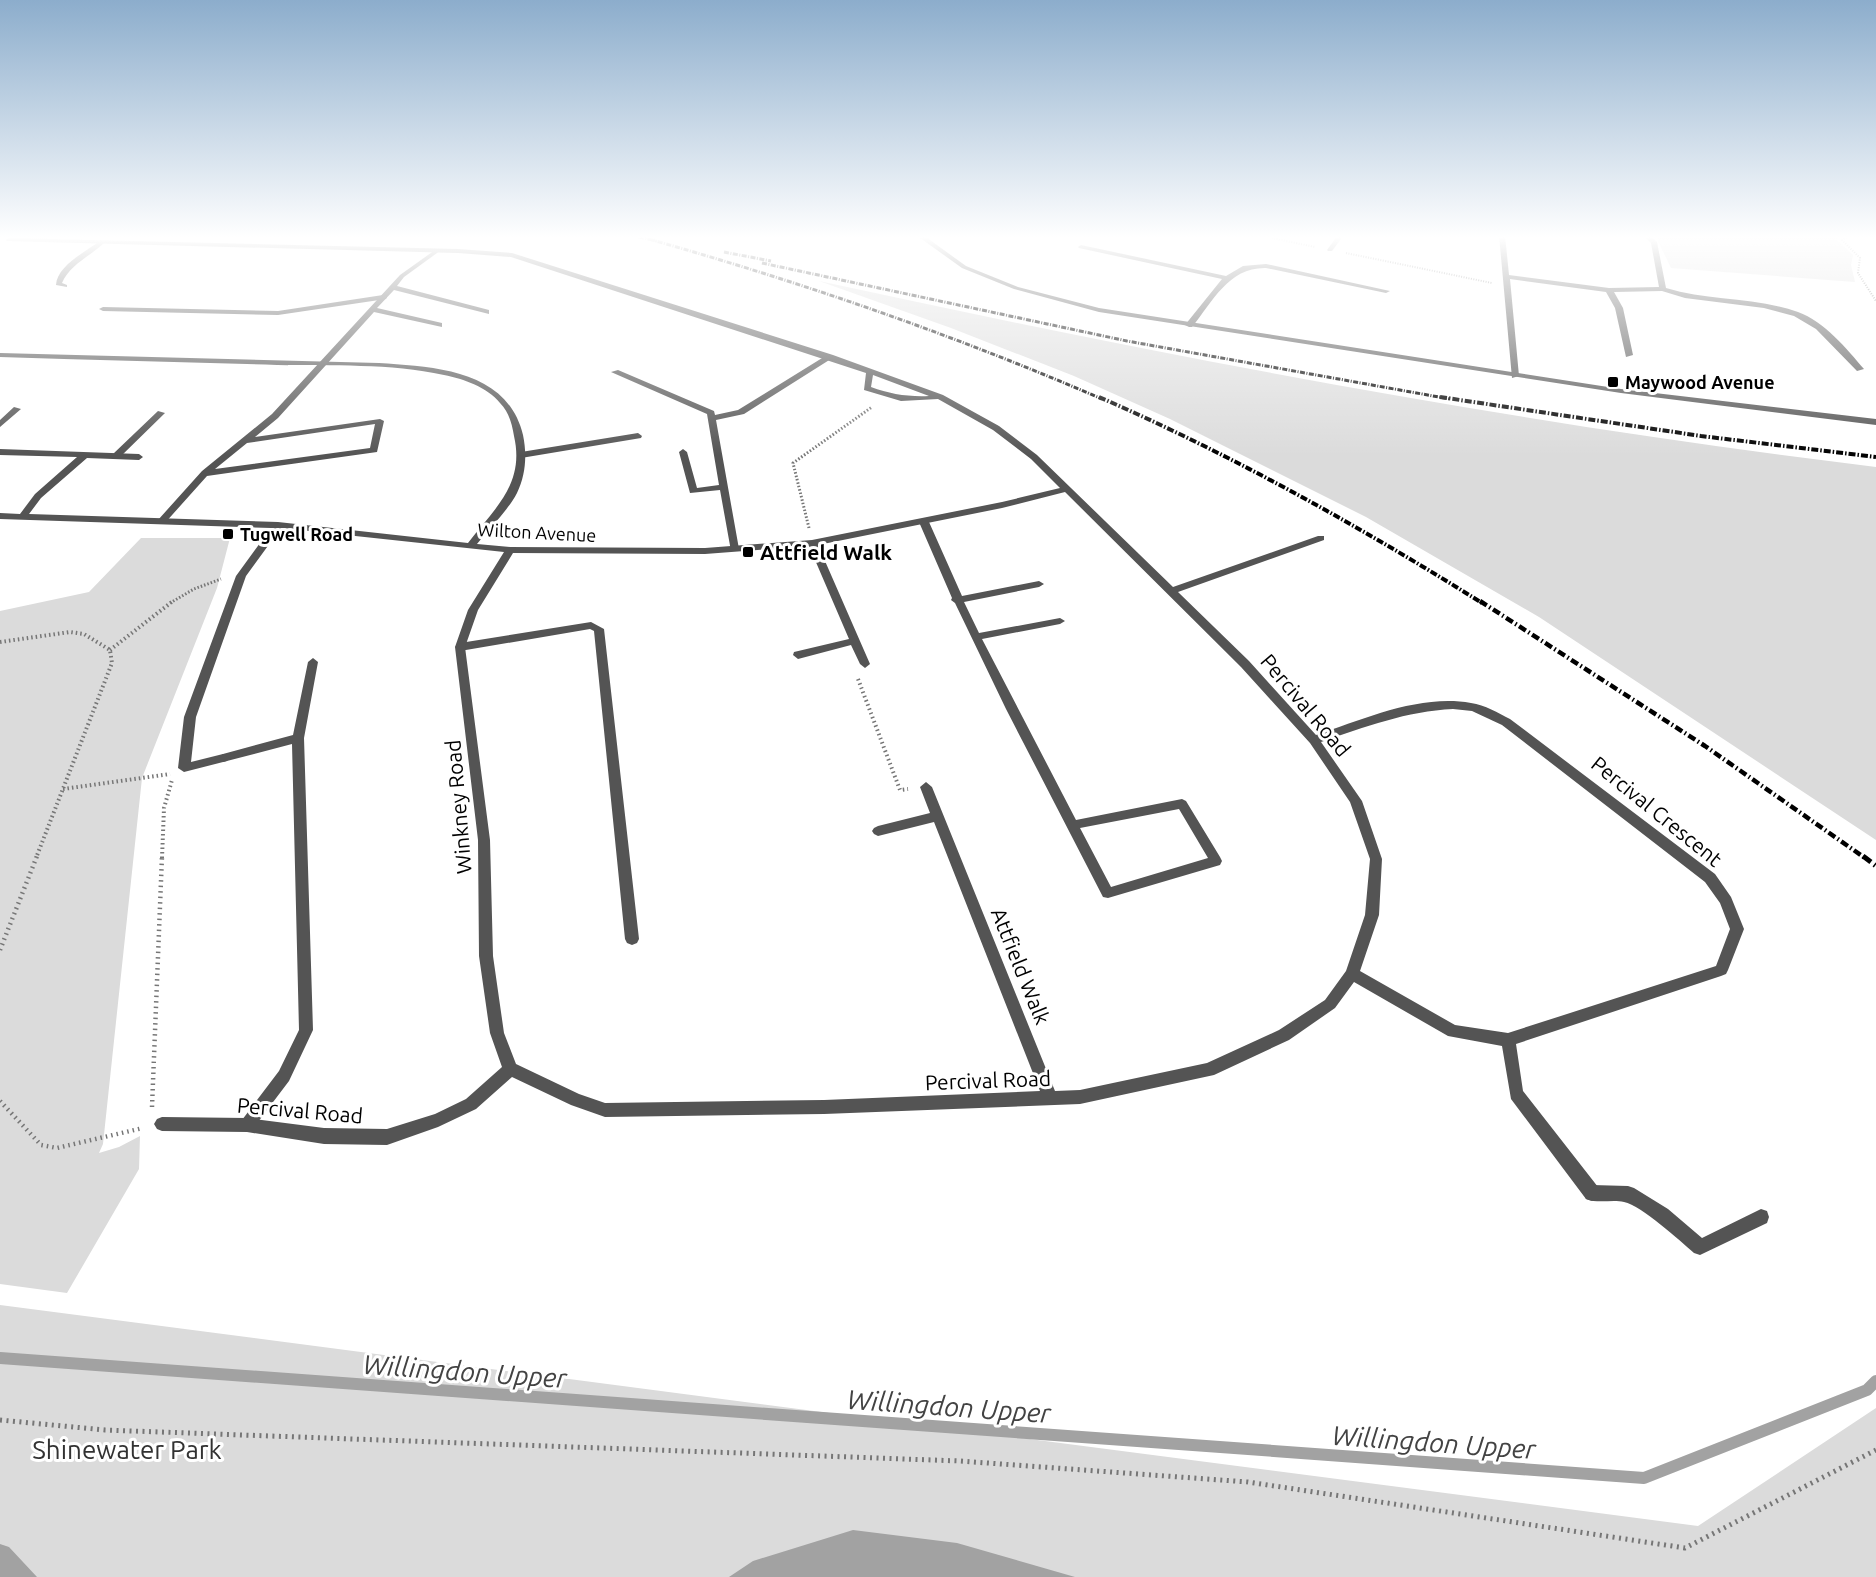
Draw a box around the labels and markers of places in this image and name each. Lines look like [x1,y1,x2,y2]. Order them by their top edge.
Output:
place label: Maywood Avenue [1625,372,1775,392]
marker: Maywood Avenue [1606,375,1620,389]
place label: Tugwell Road [240,524,353,544]
marker: Tugwell Road [221,527,235,541]
place label: Attfield Walk [760,540,892,564]
marker: Attfield Walk [741,545,755,559]

